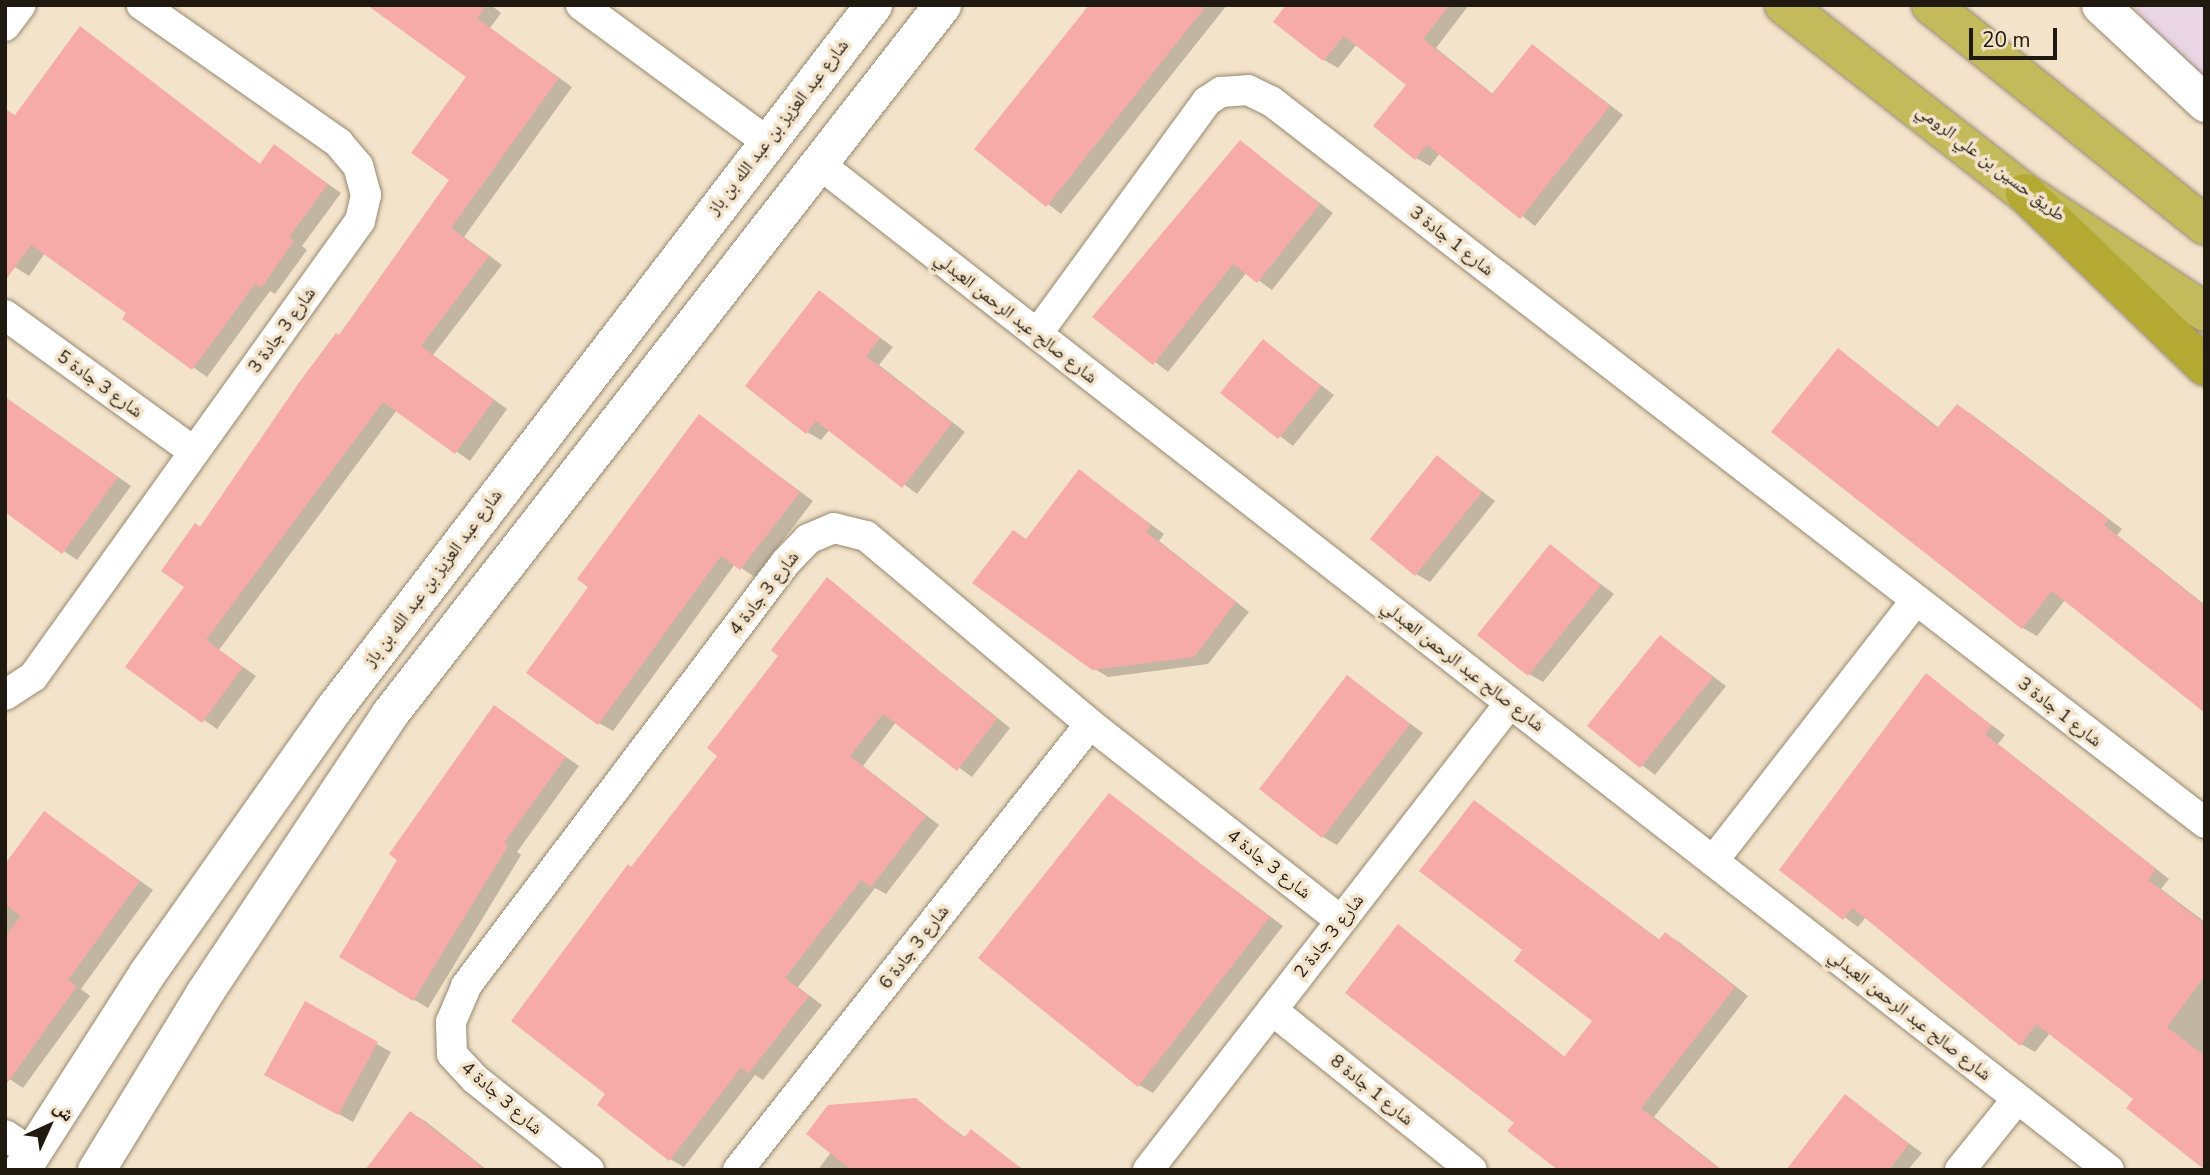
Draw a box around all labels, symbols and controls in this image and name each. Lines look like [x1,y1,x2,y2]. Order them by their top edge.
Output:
scale bar [1972,14,2060,58]
text: 20 m [1982,26,2031,54]
street label: شارع عبد العزيز بن عبد الله بن باز [703,35,853,219]
street label: طريق حسين بن علي الرومي [1912,100,2070,226]
street label: شارع 1 جادة 3 [1406,202,1498,280]
street label: شارع صالح عبد الرحمن العبدلي [930,248,1102,388]
street label: شارع 3 جادة 3 [244,283,320,377]
street label: شارع 3 جادة 5 [53,346,147,422]
street label: شارع عبد العزيز بن عبد الله بن باز [359,485,507,671]
street label: شارع 3 جادة 4 [725,547,803,639]
street label: شارع صالح عبد الرحمن العبدلي [1377,596,1549,736]
street label: شارع 1 جادة 3 [2014,673,2106,751]
street label: شارع 3 جادة 4 [1223,825,1315,903]
street label: شارع 3 جادة 2 [1290,890,1368,982]
street label: شارع 3 جادة 6 [875,901,953,993]
street label: شارع صالح عبد الرحمن العبدلي [1824,945,1996,1085]
street label: شارع 1 جادة 8 [1326,1050,1418,1130]
street label: شارع 3 جادة 4 [457,1057,547,1139]
north arrow [14,1091,84,1161]
text: ش [48,1095,80,1127]

